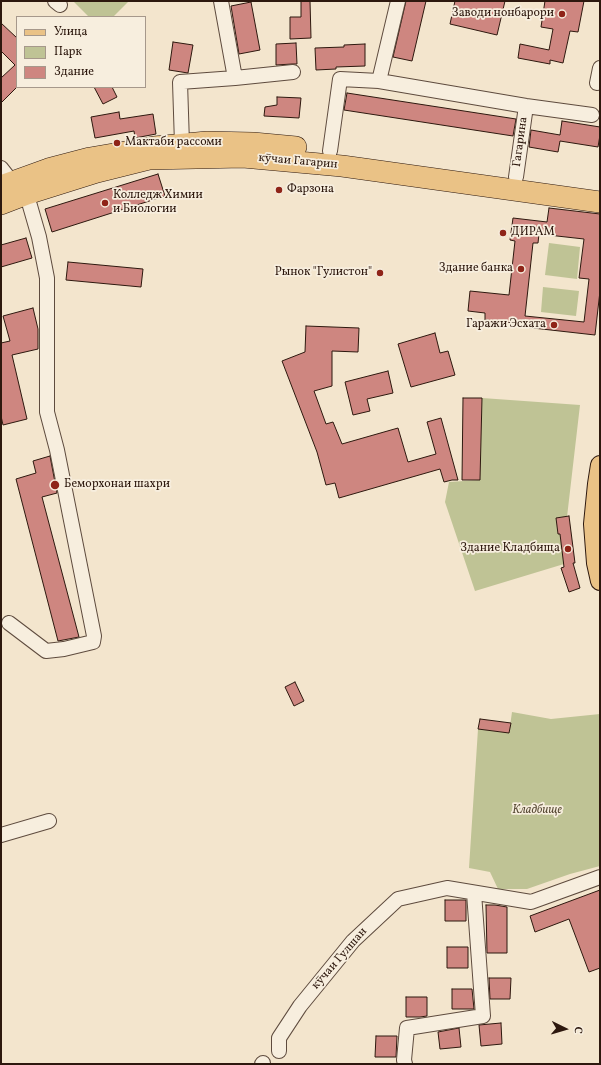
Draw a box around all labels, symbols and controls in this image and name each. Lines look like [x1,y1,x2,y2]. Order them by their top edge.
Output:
place label: Заводи нонбарори [452,7,554,21]
marker: Заводи нонбарори [557,9,567,19]
legend [16,16,146,88]
text: Улица [54,24,87,40]
text: Парк [54,44,82,60]
text: Здание [54,64,94,80]
street label: Гагарина [510,116,532,168]
place label: Мактаби рассоми [125,136,222,150]
marker: Мактаби рассоми [112,138,122,148]
street label: кӯчаи Гагарин [258,151,338,173]
place label: Фарзона [287,183,334,197]
marker: Фарзона [274,185,284,195]
place label: Колледж Химии и Биологии [113,189,203,217]
marker: Колледж Химии и Биологии [100,198,110,208]
place label: ДИРАМ [511,226,555,240]
marker: ДИРАМ [498,228,508,238]
place label: Здание банка [439,262,513,276]
marker: Здание банка [516,264,526,274]
place label: Рынок "Гулистон" [275,266,372,280]
marker: Рынок "Гулистон" [375,268,385,278]
place label: Гаражи Эсхата [466,318,546,332]
marker: Гаражи Эсхата [549,320,559,330]
place label: Беморхонаи шахри [64,478,170,492]
marker: Беморхонаи шахри [49,479,61,491]
place label: Здание Кладбища [460,542,560,556]
marker: Здание Кладбища [563,544,573,554]
park label: Кладбище [512,804,562,818]
street label: кӯчаи Гулшан [309,925,371,993]
north arrow [545,1009,585,1049]
text: С [570,1026,585,1034]

